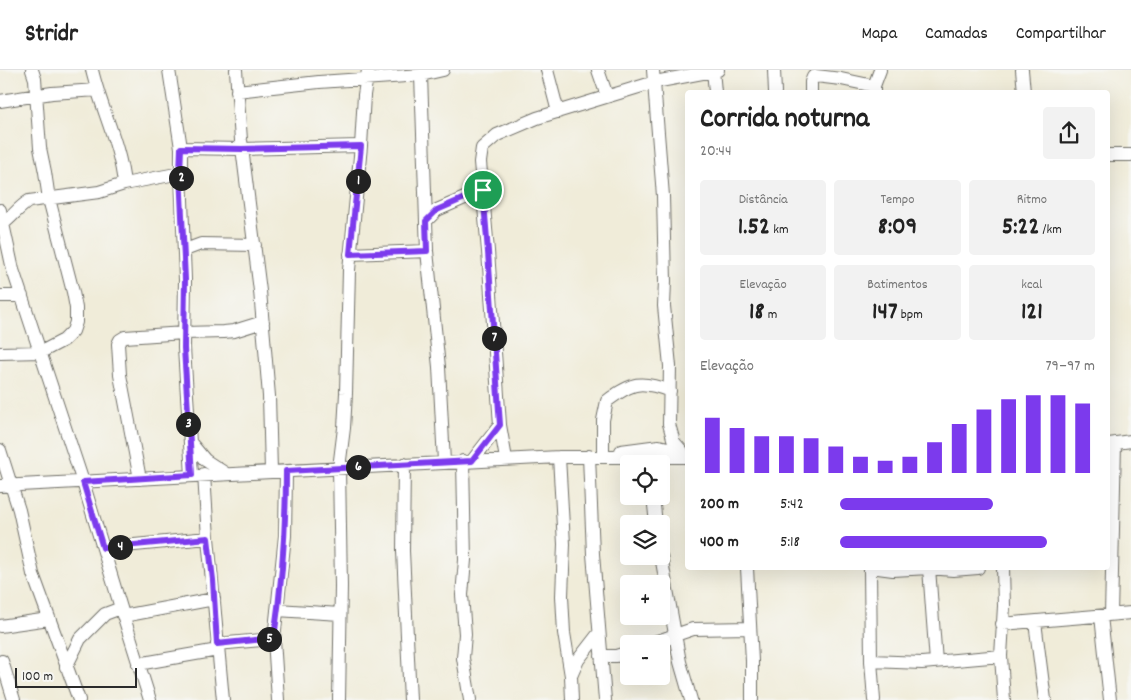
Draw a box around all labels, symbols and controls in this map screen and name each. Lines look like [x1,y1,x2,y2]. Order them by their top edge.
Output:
text: Stridr [25,18,78,52]
text: Mapa [861,22,897,47]
text: Camadas [925,22,988,47]
text: Compartilhar [1016,22,1106,47]
text: Corrida noturna [700,101,869,141]
button: share [1043,107,1095,159]
text: 20:44 [700,140,732,163]
pin: 2 [168,166,194,190]
text: 2 [178,168,185,188]
pin: 1 [346,168,370,194]
pin [462,169,504,211]
text: 1 [357,171,360,191]
icon: arrive [469,176,497,204]
text: Distância [739,190,788,210]
text: Tempo [880,190,915,210]
text: Ritmo [1017,190,1047,210]
text: 1.52 [738,210,770,246]
text: 8:09 [878,210,917,246]
text: 5:22 [1002,210,1039,246]
text: km [770,220,789,240]
text: /km [1039,220,1062,240]
text: Elevação [740,275,787,295]
text: Batimentos [867,275,928,295]
text: kcal [1021,275,1042,295]
text: 18 [749,295,765,331]
text: 147 [872,295,898,331]
text: 121 [1021,295,1043,331]
text: m [765,305,777,325]
text: bpm [898,305,923,325]
pin: 7 [482,326,506,350]
text: 7 [492,328,497,348]
text: Elevação [700,355,754,378]
text: 79–97 m [1045,355,1095,378]
pin: 3 [176,412,200,436]
text: 3 [185,414,192,434]
pin: 6 [346,454,370,480]
map controls [620,455,670,685]
button: locate [620,455,670,505]
text: 6 [355,457,362,477]
text: 200 m [700,493,739,516]
text: 5:42 [780,493,804,516]
button: layers [620,515,670,565]
text: 400 m [700,531,739,554]
text: 5:18 [780,531,800,554]
pin: 4 [108,534,132,560]
text: 4 [118,537,123,557]
button: + [620,575,670,625]
pin: 5 [256,626,282,652]
text: 5 [266,629,273,649]
button: − [620,635,670,685]
scale bar [15,665,138,688]
text: 100 m [22,667,53,687]

